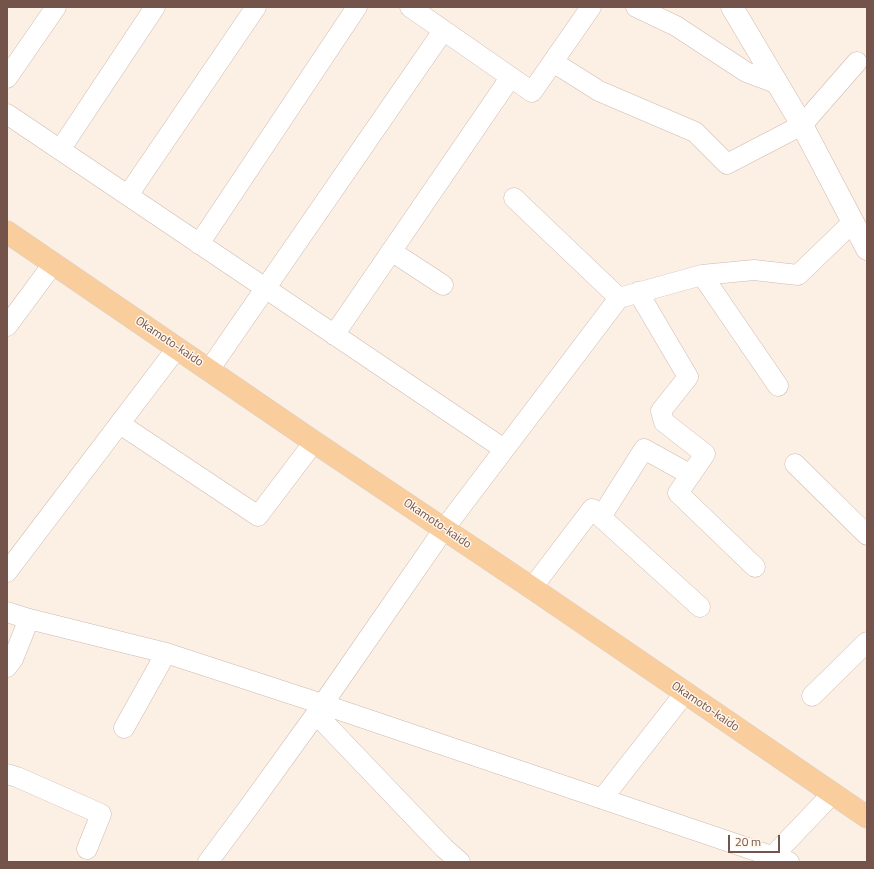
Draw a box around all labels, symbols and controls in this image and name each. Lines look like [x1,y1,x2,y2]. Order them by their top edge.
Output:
street label: Okamoto-kaido [132,314,206,370]
street label: Okamoto-kaido [400,496,474,552]
street label: Okamoto-kaido [668,679,742,735]
scale bar [730,827,782,853]
text: 20 m [735,832,761,851]

